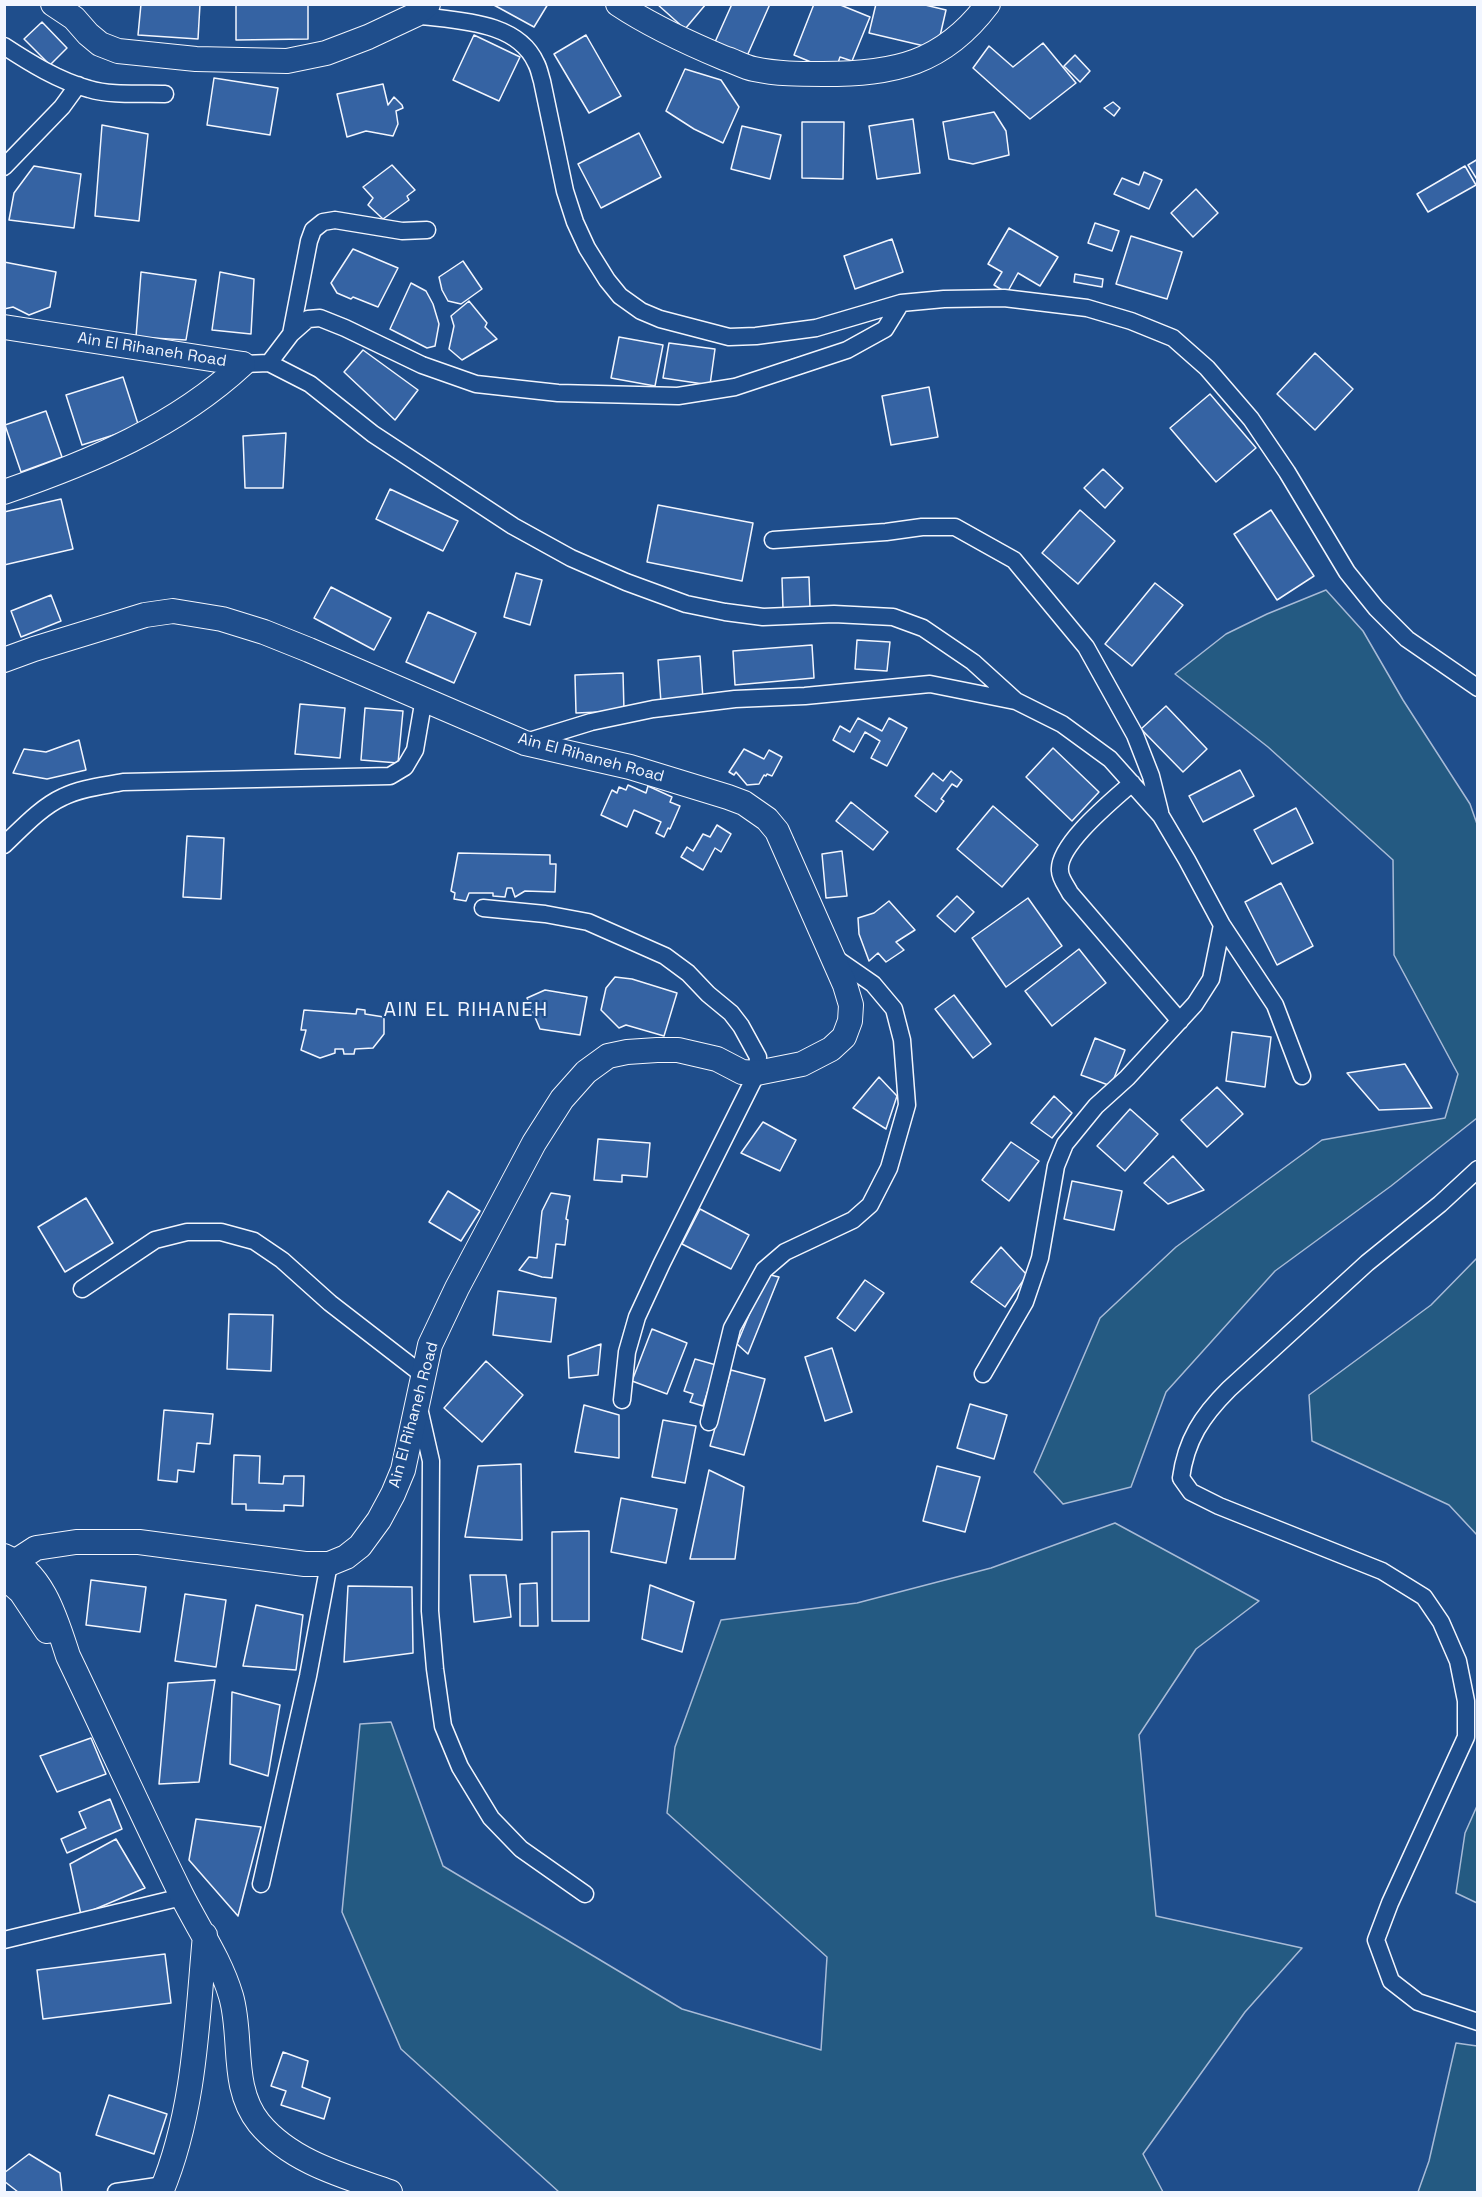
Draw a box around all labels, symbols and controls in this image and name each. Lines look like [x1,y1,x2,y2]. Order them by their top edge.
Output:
street label: Ain El Rihaneh Road [76,329,228,371]
street label: Ain El Rihaneh Road [516,729,666,787]
district label: AIN EL RIHANEH [383,999,549,1023]
street label: Ain El Rihaneh Road [385,1340,443,1490]

